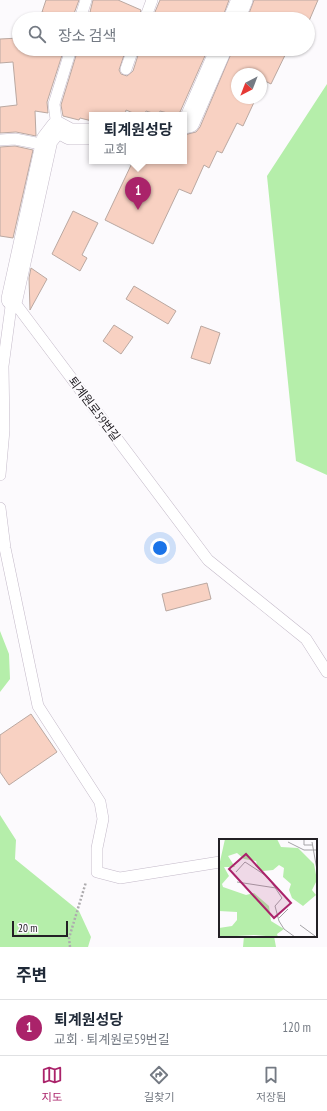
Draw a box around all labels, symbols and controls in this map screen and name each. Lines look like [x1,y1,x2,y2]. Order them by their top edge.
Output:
search box [12,12,315,56]
icon: search [26,23,48,45]
text: 장소 검색 [58,26,116,45]
north arrow [231,68,267,104]
popup [89,112,187,164]
text: 퇴계원성당 [103,120,173,139]
text: 교회 [103,141,127,158]
pin: 1 [125,177,151,210]
street label: 퇴계원로59번길 [65,373,124,444]
your location [150,538,170,558]
inset map [219,839,317,937]
scale bar [12,919,68,938]
text: 20 m [18,921,37,935]
text: 주변 [16,964,47,986]
text: 퇴계원성당 [54,1010,123,1029]
text: 1 [26,1019,32,1036]
text: 120 m [282,1019,311,1036]
text: 교회 · 퇴계원로59번길 [54,1031,170,1048]
tab: 지도 [41,1064,63,1104]
tab: 길찾기 [144,1064,174,1104]
tab: 저장됨 [256,1064,286,1104]

